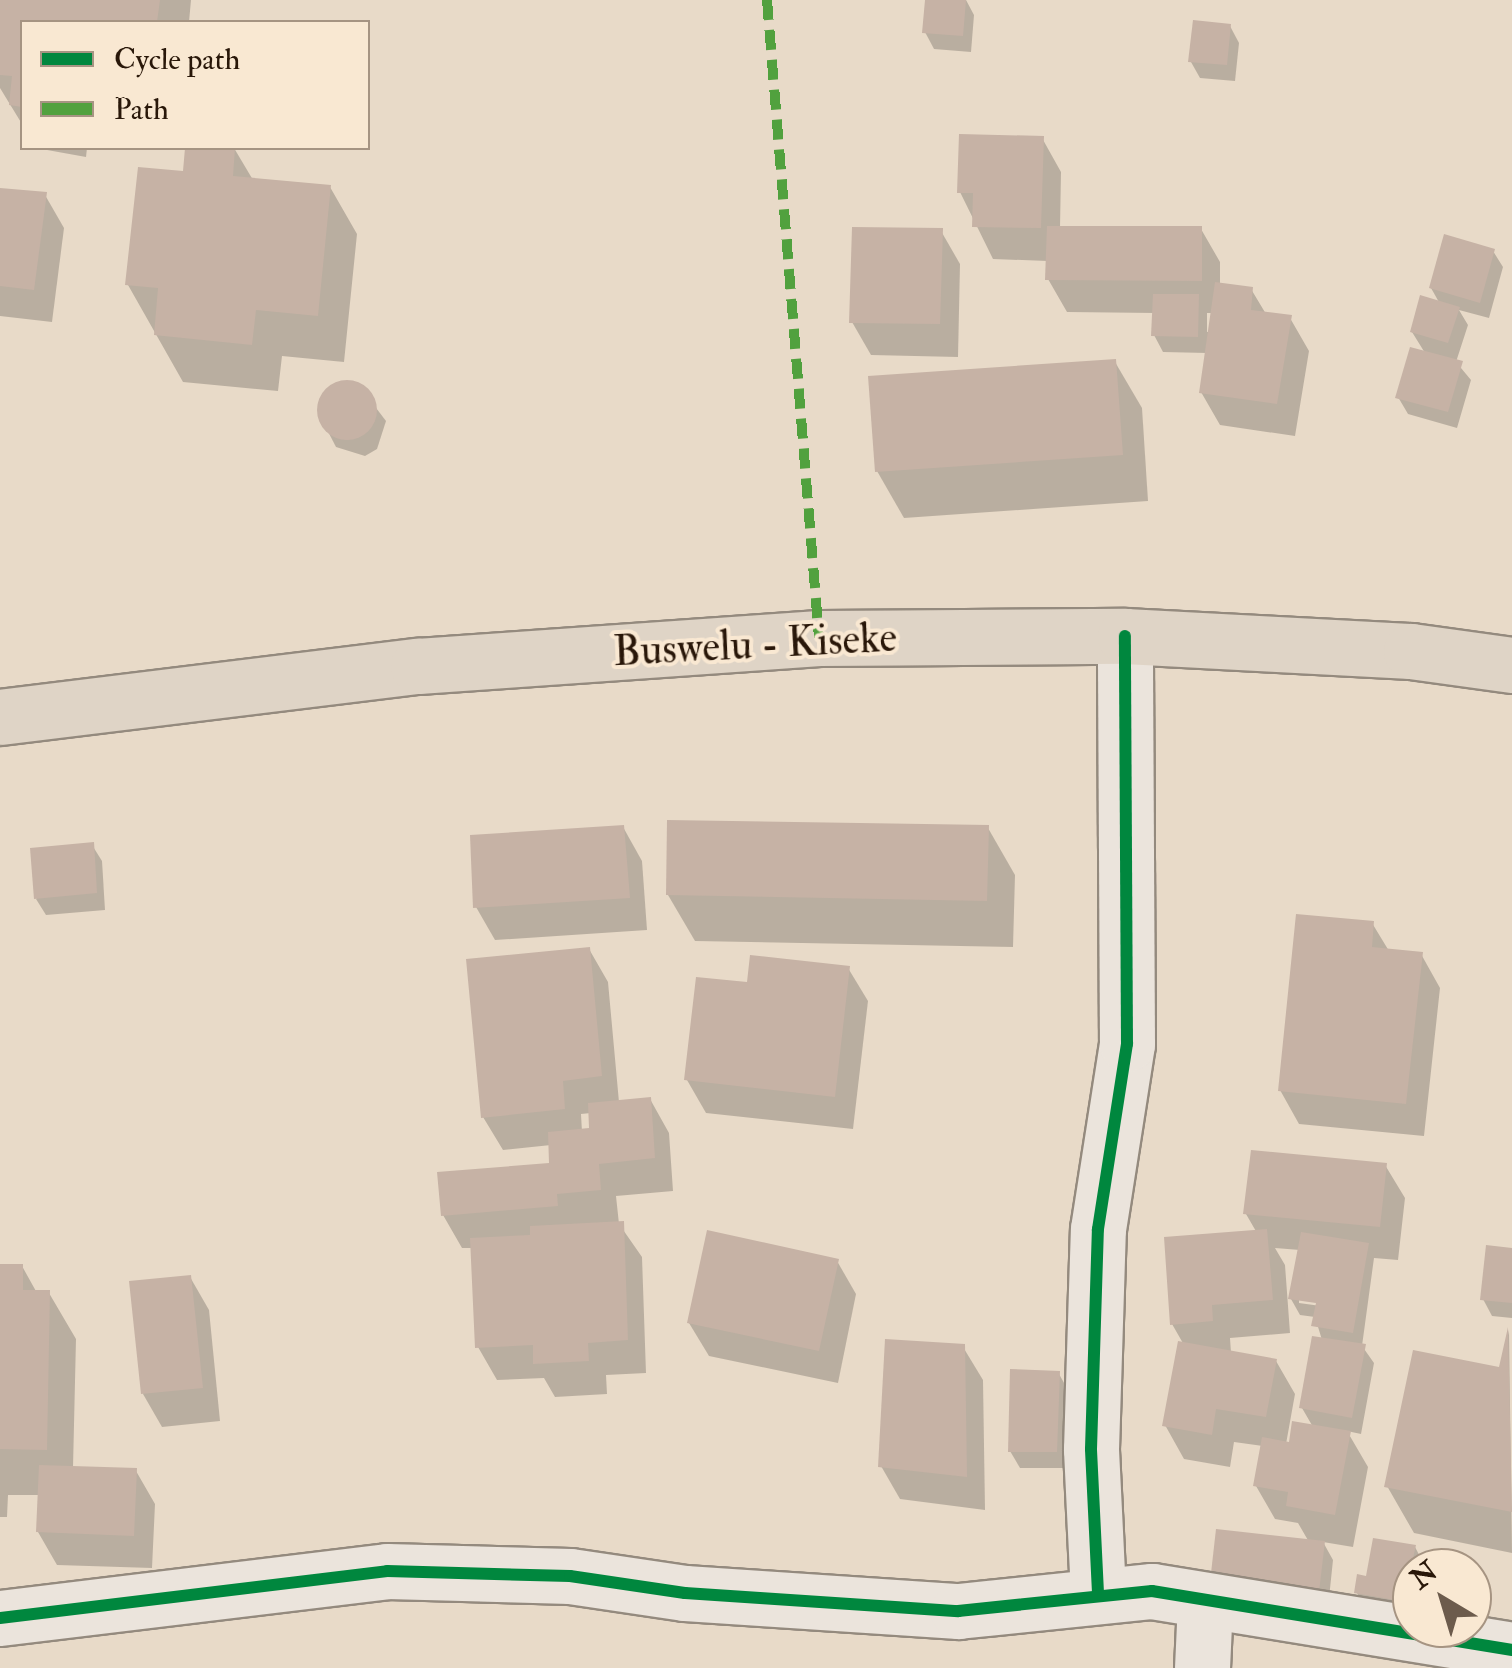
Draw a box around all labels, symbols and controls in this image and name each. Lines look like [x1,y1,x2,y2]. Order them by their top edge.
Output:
legend [20,20,370,150]
text: Cycle path [114,41,240,78]
text: Path [114,91,169,128]
street label: Buswelu - Kiseke [612,612,898,678]
north arrow [1392,1548,1492,1648]
text: N [1404,1554,1445,1597]

